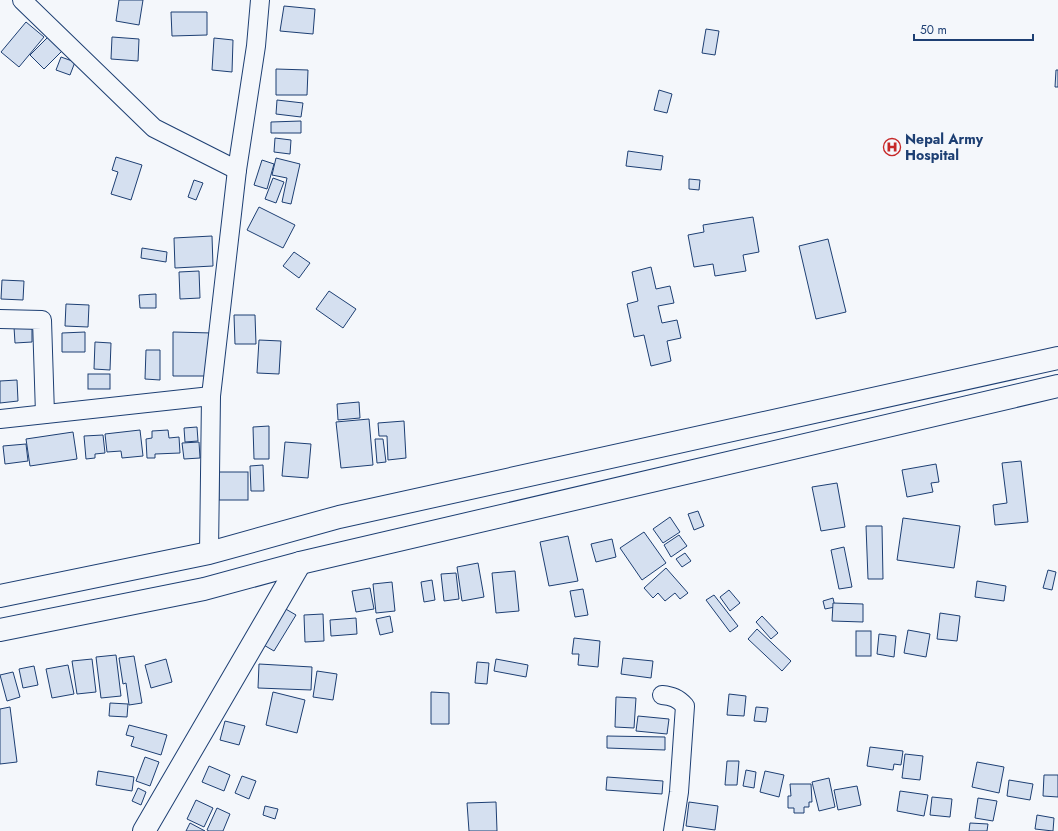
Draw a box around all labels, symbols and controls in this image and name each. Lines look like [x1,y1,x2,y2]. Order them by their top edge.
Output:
scale bar [914,16,1033,42]
text: 50 m [920,21,947,39]
place label: Nepal Army Hospital [905,129,984,165]
hospital icon: Nepal Army Hospital [882,137,902,157]

